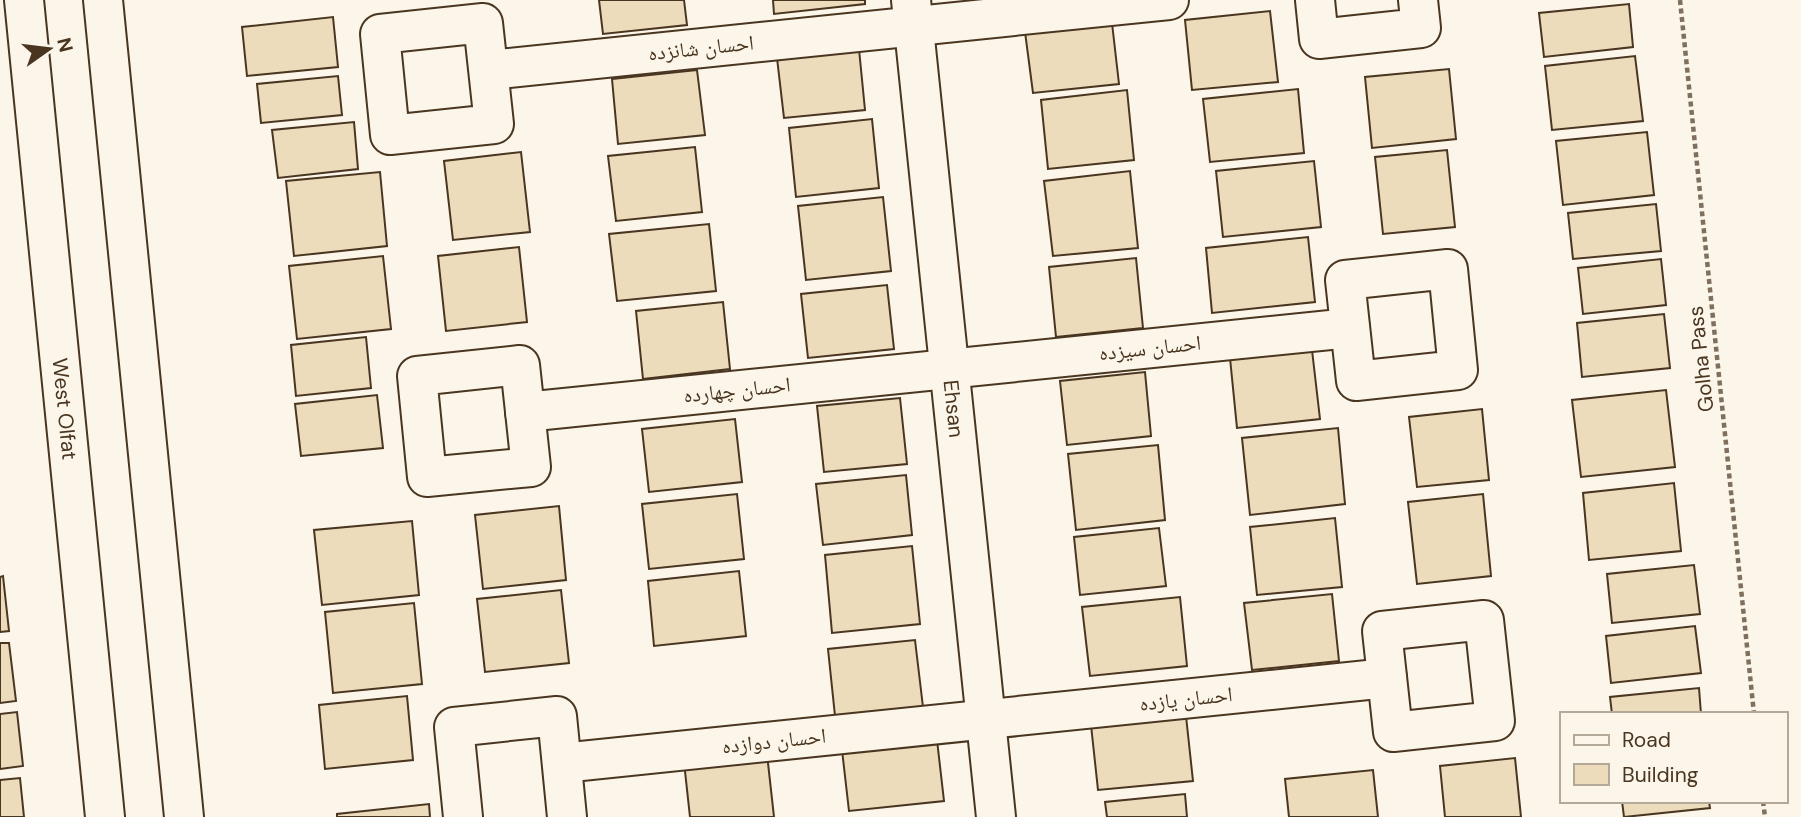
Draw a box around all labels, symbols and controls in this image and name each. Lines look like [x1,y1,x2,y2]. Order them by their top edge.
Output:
north arrow [14,14,84,84]
street label: احسان شانزده [647,29,755,67]
text: N [51,35,79,55]
street label: Golha Pass [1682,305,1720,413]
street label: احسان سیزده [1098,329,1202,367]
street label: West Olfat [46,357,84,461]
street label: احسان چهارده [682,370,792,410]
street label: Ehsan [937,379,970,439]
street label: احسان یازده [1138,680,1234,718]
legend [1560,712,1787,803]
street label: احسان دوازده [721,722,827,760]
text: Road [1622,726,1671,754]
text: Building [1622,761,1699,789]

